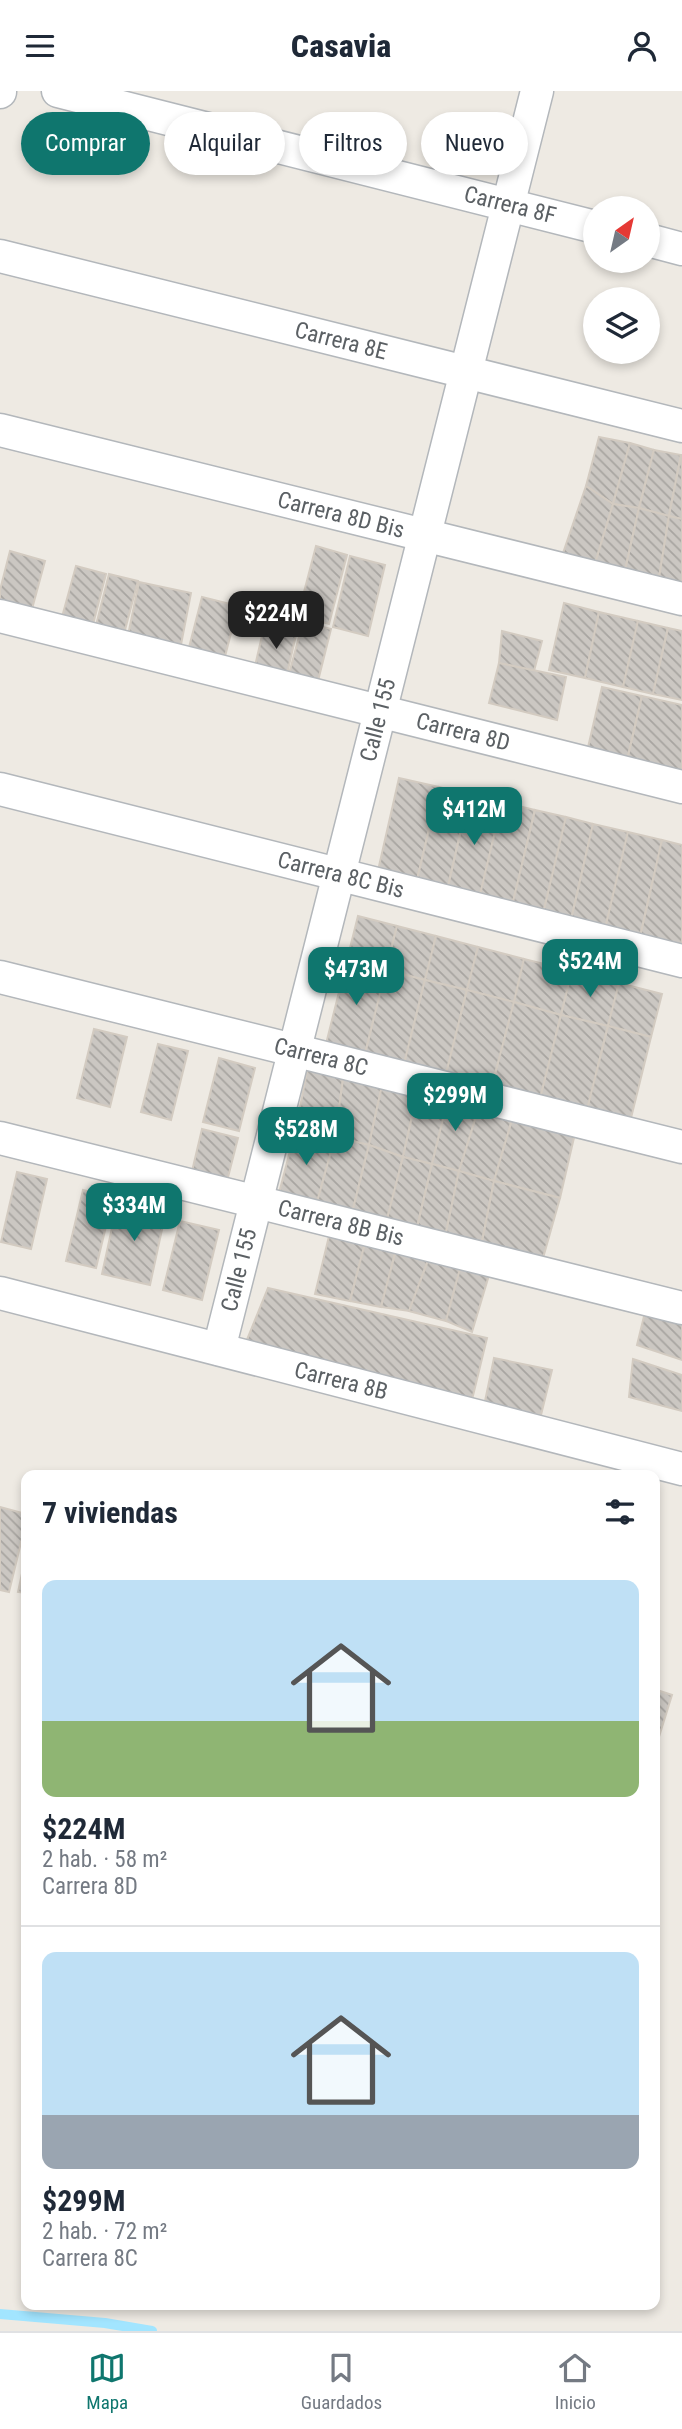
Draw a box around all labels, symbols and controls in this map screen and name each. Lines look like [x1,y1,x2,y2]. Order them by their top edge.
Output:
icon: menu [21,27,59,65]
text: Casavia [291,27,391,65]
icon: person [623,27,661,65]
chip: Comprar [21,112,150,175]
chip: Alquilar [164,112,285,175]
chip: Filtros [299,112,407,175]
chip: Nuevo [421,112,528,175]
street label: Carrera 8F [461,181,559,229]
north arrow [583,196,660,273]
map controls [583,196,660,364]
button: layers [583,287,660,364]
street label: Carrera 8E [292,316,390,366]
street label: Carrera 8D Bis [275,486,407,544]
pin: $224M [227,591,325,651]
text: $224M [244,600,308,627]
street label: Calle 155 [355,676,401,764]
street label: Carrera 8D [413,707,513,757]
pin: $412M [425,787,523,847]
text: $412M [442,796,506,823]
street label: Carrera 8C Bis [275,846,407,904]
pin: $524M [541,939,639,999]
pin: $473M [307,947,405,1007]
text: $524M [558,948,622,975]
text: $473M [324,956,388,983]
street label: Carrera 8C [271,1032,371,1082]
pin: $299M [406,1073,504,1133]
text: $299M [423,1082,487,1109]
pin: $528M [257,1107,355,1167]
text: $528M [274,1116,338,1143]
pin: $334M [85,1183,183,1243]
text: $334M [102,1192,166,1219]
street label: Carrera 8B Bis [275,1194,407,1252]
street label: Calle 155 [216,1226,262,1314]
street label: Carrera 8B [291,1356,391,1406]
icon: filters [601,1493,639,1531]
text: 7 viviendas [42,1495,178,1530]
icon: home [278,1625,404,1751]
text: $224M [42,1811,125,1846]
text: 2 hab. · 58 m² [42,1846,167,1873]
text: Carrera 8D [42,1873,138,1900]
icon: home [278,1997,404,2123]
text: $299M [42,2183,125,2218]
text: 2 hab. · 72 m² [42,2218,167,2245]
text: Carrera 8C [42,2245,138,2272]
tab: Mapa [86,2349,128,2414]
tab: Guardados [301,2349,382,2414]
tab: Inicio [555,2349,596,2414]

